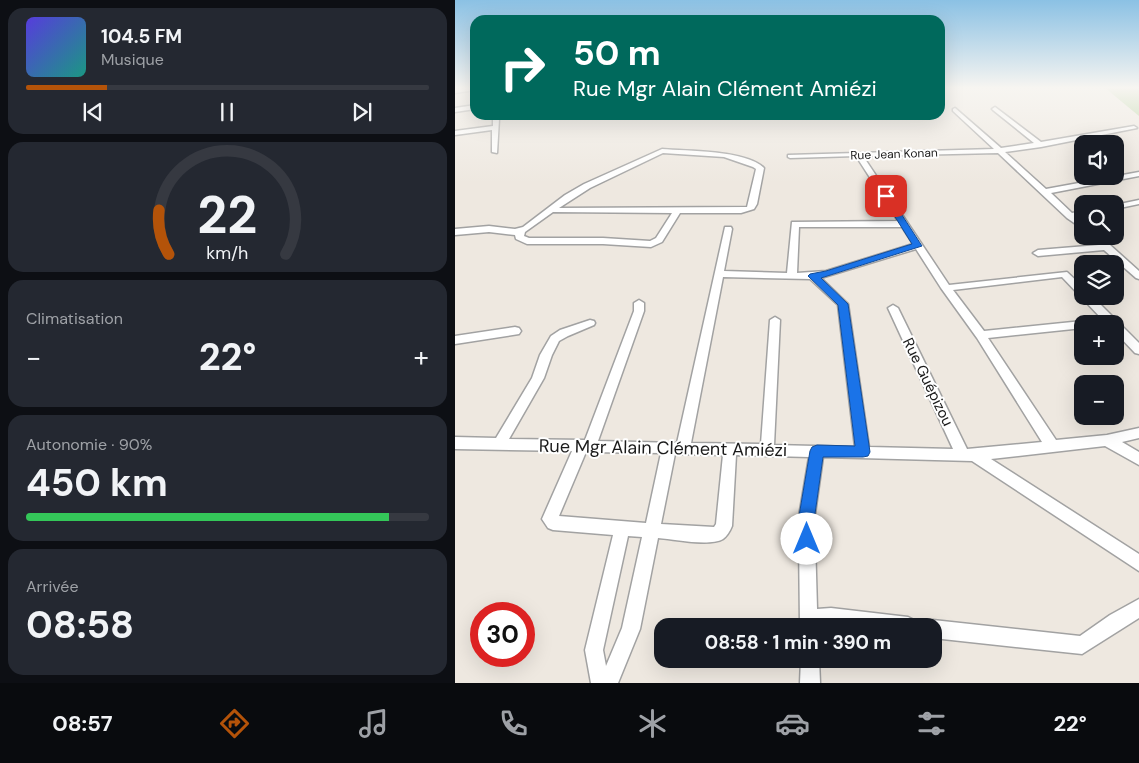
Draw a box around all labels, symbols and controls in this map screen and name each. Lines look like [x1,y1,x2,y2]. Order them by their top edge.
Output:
text: 104.5 FM [101,24,182,49]
text: 50 m [573,30,661,76]
icon: right [490,35,555,100]
text: Musique [101,49,164,70]
text: Rue Mgr Alain Clément Amiézi [573,74,877,103]
icon: previous [79,98,107,126]
icon: pause [213,98,241,126]
icon: next [348,98,376,126]
map controls [1074,135,1124,425]
button: sound [1074,135,1124,185]
street label: Rue Jean Konan [850,144,938,164]
pin [865,175,907,217]
text: 22 [197,181,258,249]
icon: arrive [872,182,900,210]
button: search [1074,195,1124,245]
text: km/h [206,241,249,265]
button: layers [1074,255,1124,305]
text: Climatisation [26,308,123,329]
button: + [1074,315,1124,365]
text: 22° [199,332,256,382]
street label: Rue Guépizou [898,335,958,429]
text: − [26,339,41,376]
text: + [414,339,429,376]
button: − [1074,375,1124,425]
text: Autonomie · 90% [26,434,152,455]
street label: Rue Mgr Alain Clément Amiézi [539,434,787,462]
text: 450 km [26,458,168,508]
position arrow [780,512,832,564]
text: Arrivée [26,576,79,597]
text: 08:58 [26,600,134,650]
speed limit sign: 30 [470,602,535,667]
text: 08:58 · 1 min · 390 m [705,630,891,655]
icon: directions [217,706,252,741]
icon: music [356,706,391,741]
icon: phone [496,706,531,741]
icon: climate [635,706,670,741]
icon: car [775,706,810,741]
icon: filters [914,706,949,741]
text: 08:57 [52,709,113,738]
text: 22° [1053,709,1087,738]

